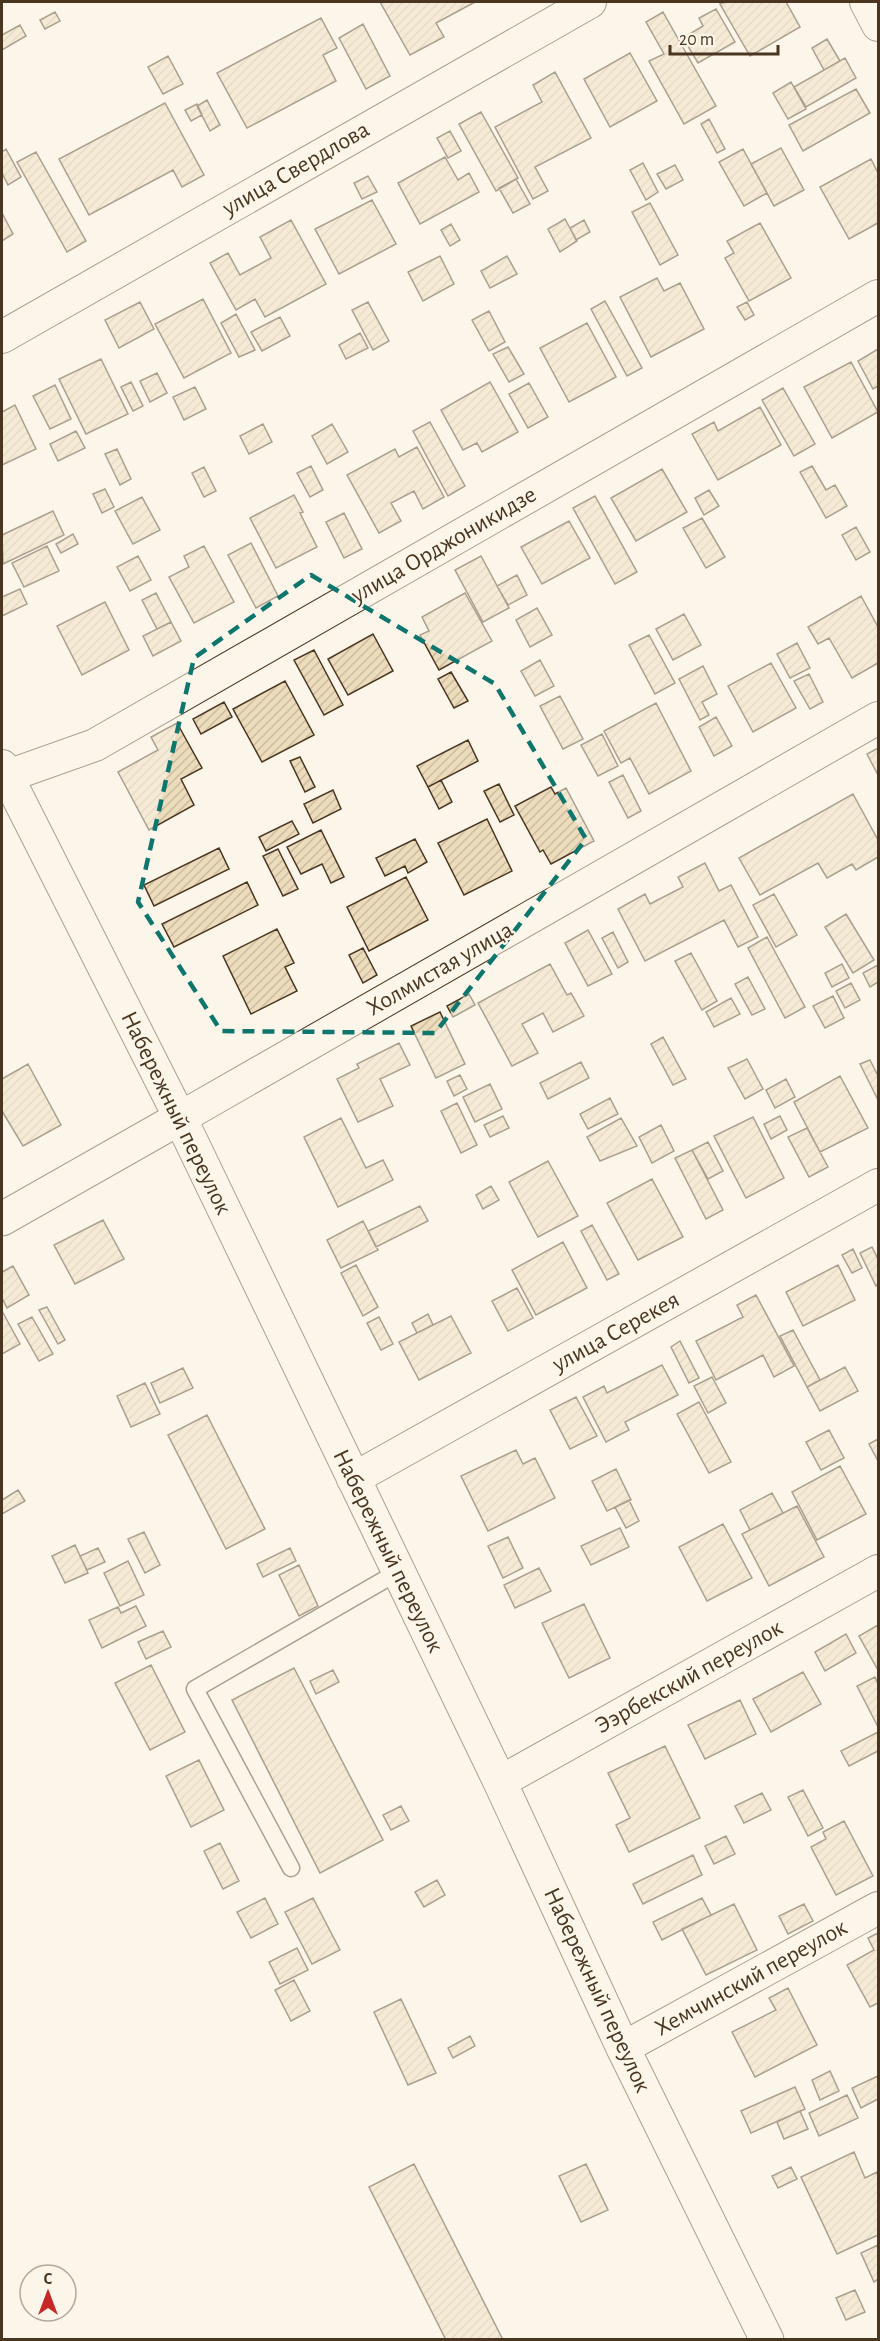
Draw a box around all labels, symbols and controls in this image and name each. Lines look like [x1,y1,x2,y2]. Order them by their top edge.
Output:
scale bar [670,18,778,56]
text: 20 m [679,31,714,49]
street label: улица Свердлова [218,117,373,221]
street label: улица Орджоникидзе [346,482,541,608]
street label: Холмистая улица [363,917,517,1021]
street label: Набережный переулок [116,1008,236,1218]
street label: улица Серекея [548,1287,683,1377]
street label: Набережный переулок [328,1446,448,1656]
street label: Ээрбекский переулок [591,1616,787,1738]
street label: Набережный переулок [539,1884,655,2096]
street label: Хемчинский переулок [651,1915,851,2041]
north arrow [18,2263,78,2323]
text: С [44,2271,53,2287]

